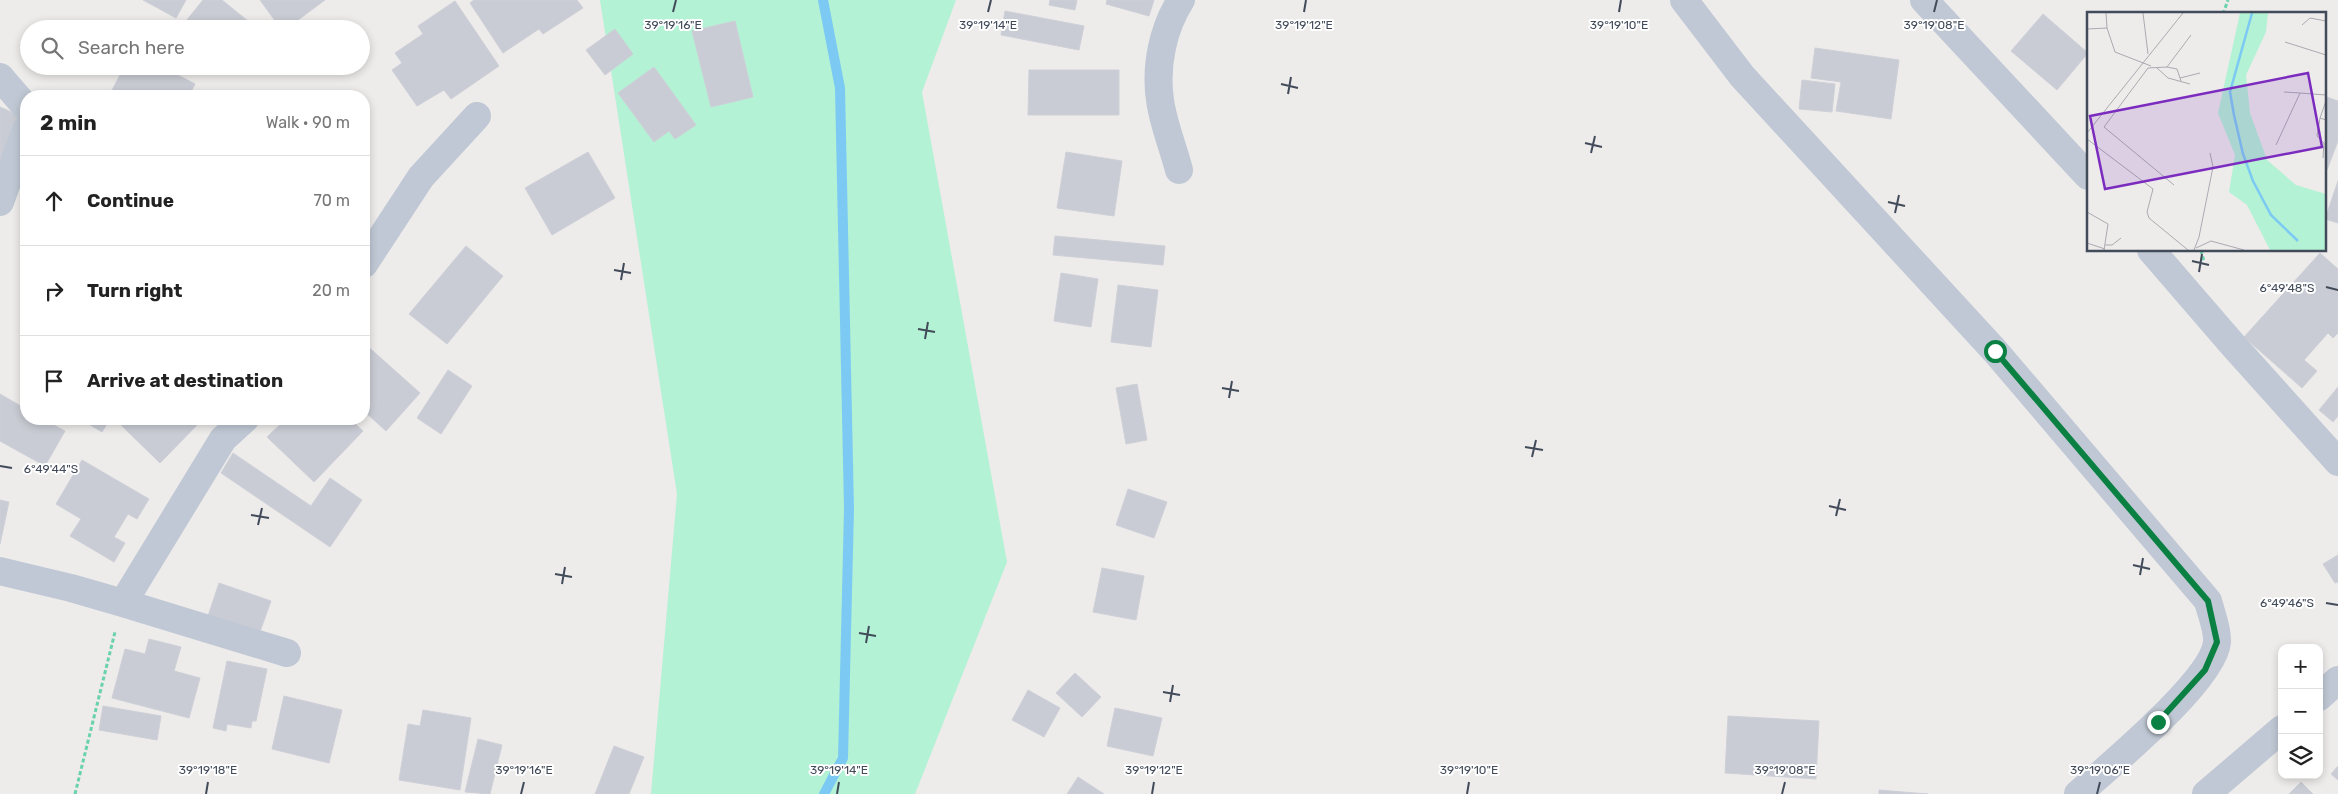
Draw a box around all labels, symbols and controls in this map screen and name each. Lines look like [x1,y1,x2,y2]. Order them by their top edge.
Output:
inset map [2087,12,2326,251]
text: 39°19'16"E [644,18,702,32]
text: 39°19'14"E [959,18,1017,32]
text: 39°19'12"E [1275,18,1333,32]
text: 39°19'10"E [1590,18,1648,32]
text: 39°19'08"E [1904,18,1964,32]
search box [20,20,370,75]
icon: search [38,34,66,62]
text: Search here [78,36,185,59]
text: 2 min [40,110,97,135]
text: Walk · 90 m [266,113,350,132]
icon: ahead [40,187,68,215]
text: Continue [87,189,174,212]
text: 70 m [313,191,350,210]
icon: right [40,277,68,305]
text: Turn right [87,279,182,302]
text: 20 m [312,281,350,300]
text: 6°49'48"S [2260,281,2314,295]
route start [1984,340,2007,363]
icon: arrive [40,367,68,395]
text: Arrive at destination [87,369,283,392]
text: 6°49'44"S [24,462,78,476]
text: 6°49'46"S [2260,596,2314,610]
map controls [2278,644,2323,779]
button: + [2278,644,2323,689]
button: − [2278,689,2323,734]
route end [2147,711,2170,734]
button: layers [2278,734,2323,779]
text: 39°19'18"E [179,763,237,777]
text: 39°19'16"E [495,763,553,777]
text: 39°19'14"E [810,763,868,777]
text: 39°19'12"E [1125,763,1183,777]
text: 39°19'10"E [1440,763,1498,777]
text: 39°19'08"E [1755,763,1815,777]
text: 39°19'06"E [2070,763,2130,777]

